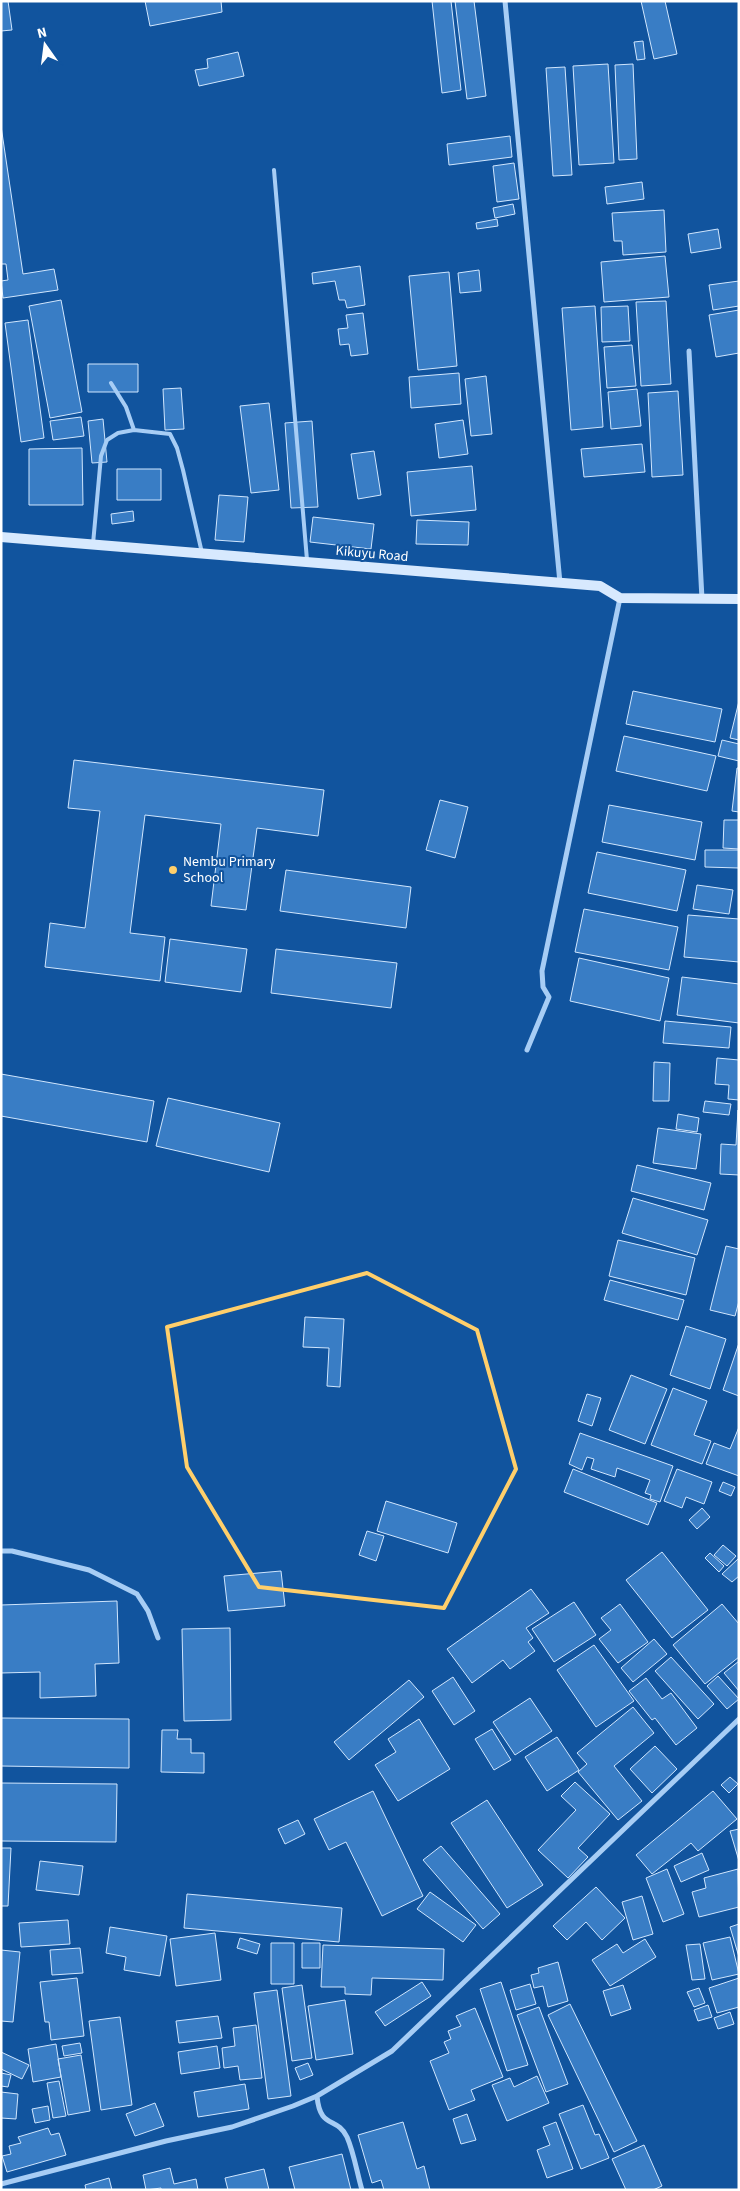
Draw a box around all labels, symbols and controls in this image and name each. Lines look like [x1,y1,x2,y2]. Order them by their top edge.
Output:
north arrow [20,20,70,70]
text: N [35,23,49,44]
street label: Kikuyu Road [335,541,409,567]
place label: Nembu Primary School [183,852,276,888]
marker: Nembu Primary School [167,864,179,876]

